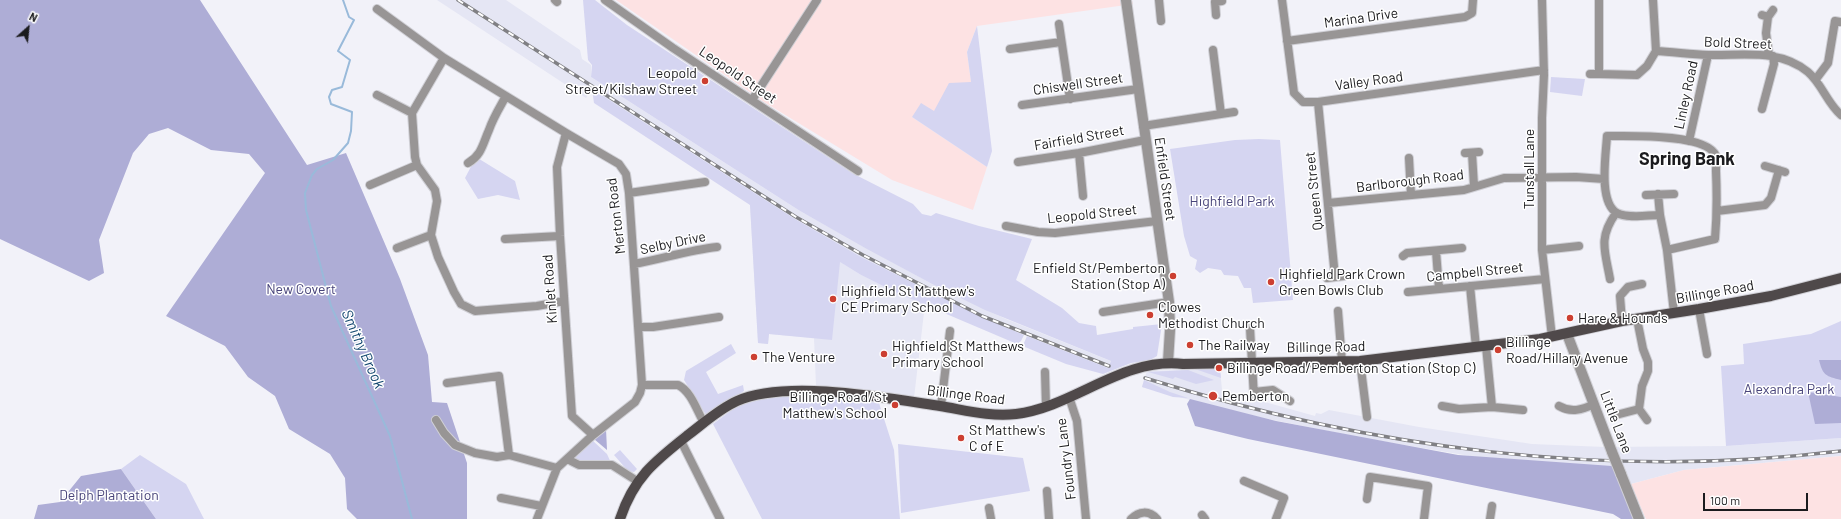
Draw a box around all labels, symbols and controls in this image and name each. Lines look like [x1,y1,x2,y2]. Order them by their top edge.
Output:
street label: Marina Drive [1323,4,1399,32]
north arrow [8,8,48,48]
text: N [27,9,40,24]
street label: Bold Street [1704,33,1772,53]
street label: Leopold Street [696,43,780,107]
street label: Linley Road [1671,59,1701,131]
place label: Leopold Street/Kilshaw Street [565,65,697,98]
street label: Valley Road [1334,68,1404,94]
street label: Chiswell Street [1032,69,1124,99]
marker: Leopold Street/Kilshaw Street [700,76,710,86]
street label: Fairfield Street [1033,122,1125,154]
street label: Tunstall Lane [1521,129,1537,209]
street label: Enfield Street [1151,136,1179,222]
district label: Spring Bank [1639,148,1735,170]
street label: Queen Street [1302,151,1326,231]
street label: Barlborough Road [1355,166,1465,196]
street label: Merton Road [603,177,629,255]
park label: Highfield Park [1190,193,1274,209]
street label: Leopold Street [1046,201,1138,227]
street label: Selby Drive [639,228,707,258]
street label: Kinlet Road [539,254,561,324]
street label: Campbell Street [1426,259,1524,285]
place label: Enfield St/Pemberton Station (Stop A) [1033,260,1165,292]
place label: Highfield Park Crown Green Bowls Club [1279,266,1405,298]
marker: Enfield St/Pemberton Station (Stop A) [1168,271,1178,281]
marker: Highfield Park Crown Green Bowls Club [1266,277,1276,287]
street label: Billinge Road [1675,277,1755,307]
park label: New Covert [266,281,336,297]
place label: Highfield St Matthew's CE Primary School [841,283,975,316]
marker: Highfield St Matthew's CE Primary School [828,294,838,304]
place label: Clowes Methodist Church [1158,299,1265,332]
water label: Smithy Brook [338,307,388,391]
marker: Clowes Methodist Church [1145,310,1155,320]
place label: Hare & Hounds [1578,310,1668,326]
marker: Hare & Hounds [1565,313,1575,323]
place label: Billinge Road/Hillary Avenue [1506,334,1628,366]
place label: The Railway [1198,337,1270,353]
place label: Highfield St Matthews Primary School [892,338,1024,370]
street label: Billinge Road [1287,338,1365,356]
marker: The Railway [1185,340,1195,350]
marker: Billinge Road/Hillary Avenue [1493,345,1503,355]
place label: The Venture [762,349,835,365]
marker: Highfield St Matthews Primary School [879,349,889,359]
marker: The Venture [749,352,759,362]
place label: Billinge Road/Pemberton Station (Stop C) [1227,360,1475,376]
marker: Billinge Road/Pemberton Station (Stop C) [1214,363,1224,373]
park label: Alexandra Park [1744,381,1834,397]
street label: Billinge Road [926,382,1006,408]
place label: Pemberton [1222,388,1289,404]
place label: Billinge Road/St Matthew's School [782,389,887,422]
street label: Little Lane [1596,389,1636,455]
marker: Pemberton [1207,390,1219,402]
marker: Billinge Road/St Matthew's School [890,400,900,410]
street label: Foundry Lane [1053,417,1079,501]
place label: St Matthew's C of E [969,422,1045,454]
marker: St Matthew's C of E [956,433,966,443]
scale bar [1705,485,1810,511]
park label: Delph Plantation [59,487,159,503]
text: 100 m [1710,493,1740,507]

